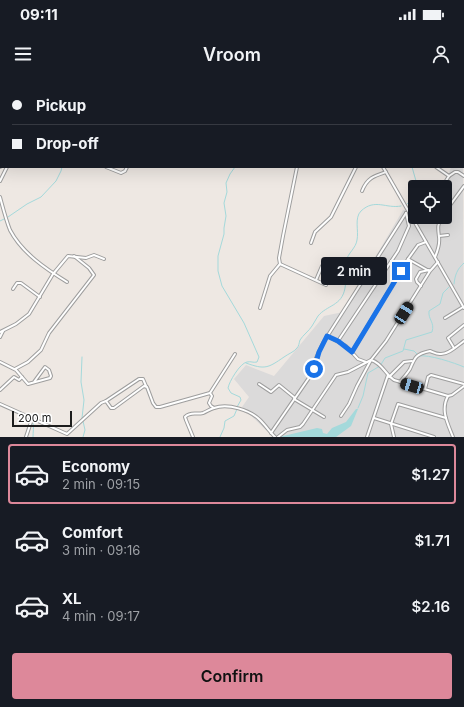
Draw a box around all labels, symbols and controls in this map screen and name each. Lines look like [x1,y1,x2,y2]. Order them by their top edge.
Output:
text: 09:11 [20,5,58,24]
icon: menu [12,43,34,65]
icon: person [430,43,452,65]
text: Vroom [203,44,261,65]
text: Pickup [36,96,86,115]
text: Drop-off [36,134,99,153]
map controls [408,180,452,224]
button: locate [408,180,452,224]
callout: 2 min [321,257,387,285]
route end [392,262,410,280]
text: 2 min [337,263,371,279]
car [392,300,416,326]
route start [305,360,323,378]
car [399,377,425,395]
scale bar [12,409,72,428]
text: 200 m [18,411,51,425]
icon: car [14,456,50,492]
text: Economy [62,457,130,476]
text: $1.27 [411,465,450,484]
text: 2 min · 09:15 [62,476,140,492]
icon: car [14,522,50,558]
text: Comfort [62,523,123,542]
text: $1.71 [414,531,450,550]
text: 3 min · 09:16 [62,542,140,558]
icon: car [14,588,50,624]
text: XL [62,589,82,608]
text: $2.16 [412,597,450,616]
text: 4 min · 09:17 [62,608,140,624]
button: Confirm [12,653,452,699]

